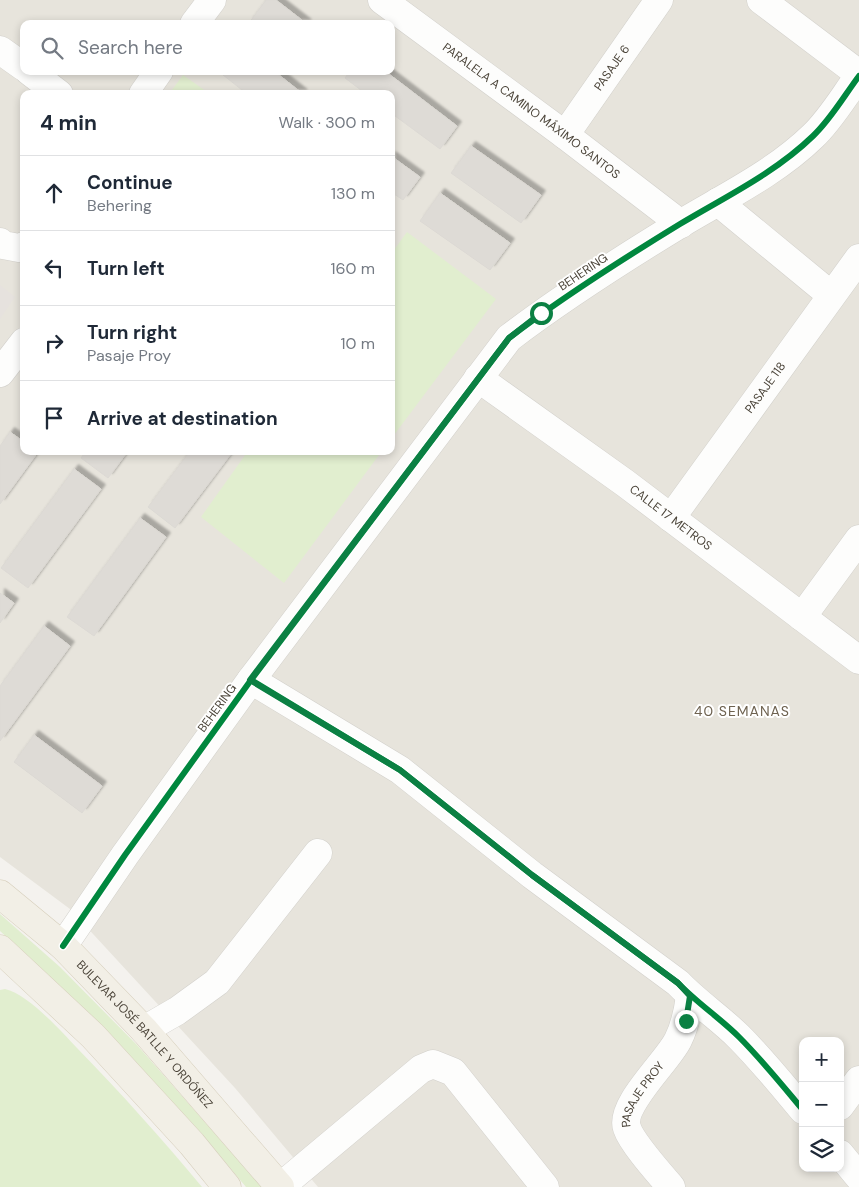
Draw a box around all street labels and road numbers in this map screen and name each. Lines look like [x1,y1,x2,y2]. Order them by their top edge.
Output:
street label: PARALELA A CAMINO MÁXIMO SANTOS [439,39,623,182]
street label: PASAJE 6 [590,42,633,94]
street label: BEHERING [555,250,611,294]
street label: PASAJE 118 [741,359,789,416]
street label: CALLE 17 METROS [626,481,715,554]
street label: BEHERING [194,681,240,735]
street label: BULEVAR JOSÉ BATLLE Y ORDÓÑEZ [73,957,216,1112]
street label: PASAJE PROY [618,1058,668,1128]

